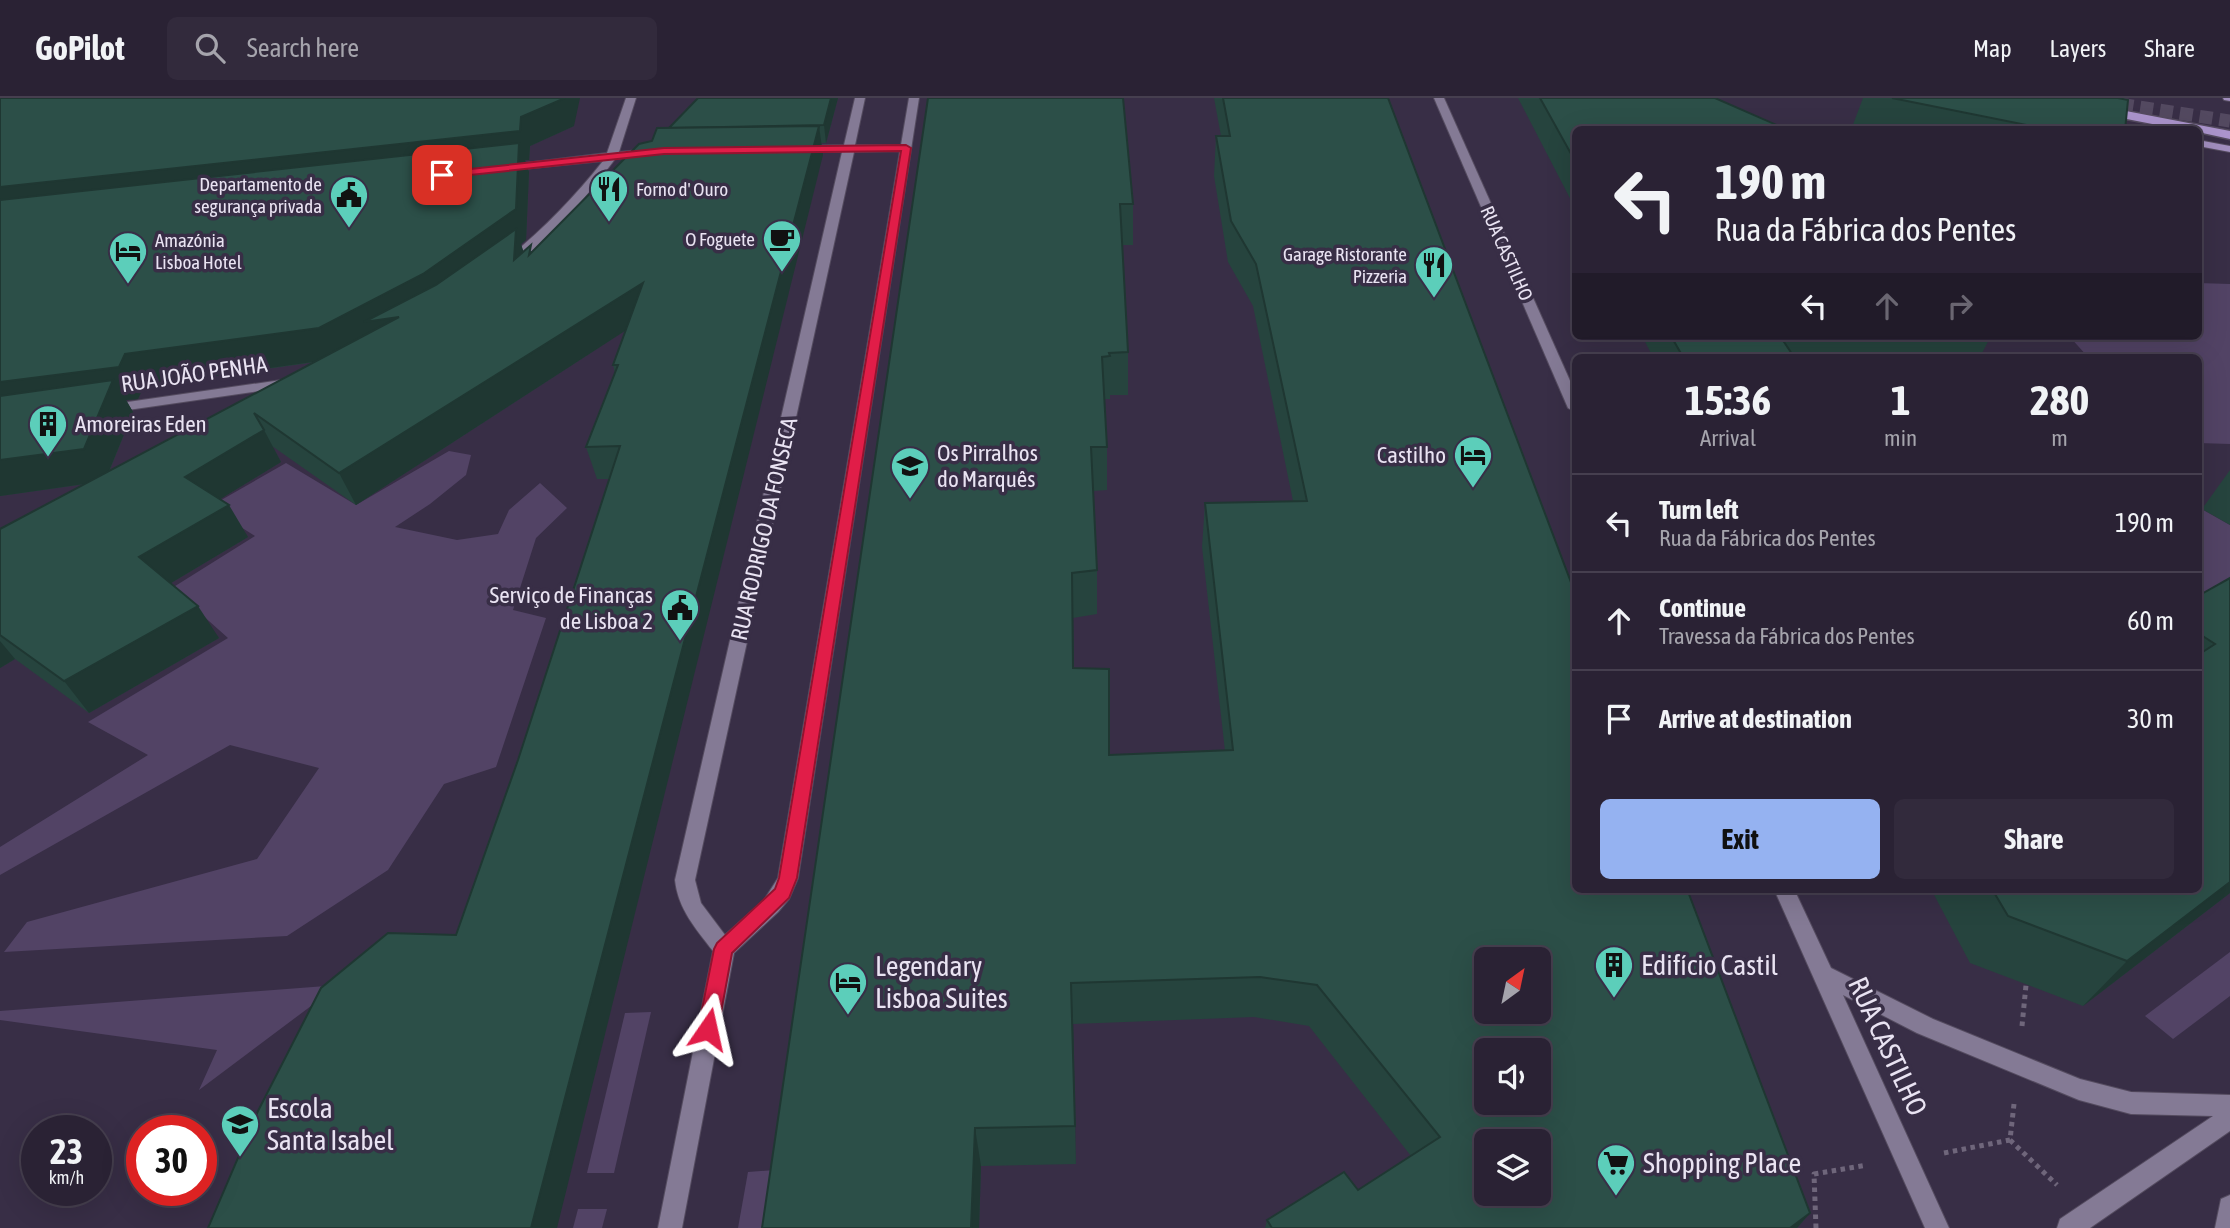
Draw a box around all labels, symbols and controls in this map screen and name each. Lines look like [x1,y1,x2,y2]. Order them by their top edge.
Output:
search box [167,17,657,80]
text: GoPilot [35,29,125,67]
icon: search [191,29,229,67]
text: Search here [247,33,359,63]
text: Map [1973,35,2012,62]
text: Layers [2050,35,2106,62]
text: Share [2144,35,2195,62]
pin [412,145,472,205]
text: 190 m [1715,153,1826,209]
icon: left [1600,154,1691,245]
icon: arrive [423,156,461,194]
restaurant icon: Forno d' Ouro [588,168,630,223]
place label: Departamento de segurança privada [194,173,322,217]
public building icon: Departamento de segurança privada [328,174,370,229]
place label: Forno d' Ouro [636,178,728,200]
street label: RUA CASTILHO [1476,202,1538,304]
text: Rua da Fábrica dos Pentes [1715,211,2016,248]
cafe icon: O Foguete [761,218,803,273]
place label: O Foguete [685,228,755,250]
place label: Amazónia Lisboa Hotel [155,229,242,273]
hotel icon: Amazónia Lisboa Hotel [107,230,149,285]
place label: Garage Ristorante Pizzeria [1283,243,1407,287]
restaurant icon: Garage Ristorante Pizzeria [1413,244,1455,299]
icon: left [1795,287,1833,325]
icon: ahead [1868,287,1906,325]
icon: right [1941,287,1979,325]
street label: RUA JOÃO PENHA [119,351,270,397]
text: 15:36 [1685,376,1771,424]
text: 1 [1891,376,1910,424]
text: 280 [2030,376,2089,424]
building icon: Amoreiras Eden [27,403,69,458]
place label: Amoreiras Eden [75,411,207,437]
street label: RUA RODRIGO DA FONSECA [726,414,802,643]
text: Arrival [1700,425,1756,451]
text: min [1884,425,1917,451]
text: m [2051,425,2068,451]
hotel icon: Castilho [1452,434,1494,489]
place label: Os Pirralhos do Marquês [937,440,1038,492]
place label: Castilho [1377,442,1446,468]
school or university icon: Os Pirralhos do Marquês [889,445,931,500]
text: Turn left [1659,495,1739,525]
icon: left [1600,504,1638,542]
text: 190 m [2115,508,2174,538]
text: Rua da Fábrica dos Pentes [1659,525,1876,551]
place label: Serviço de Finanças de Lisboa 2 [489,582,653,634]
public building icon: Serviço de Finanças de Lisboa 2 [659,587,701,642]
text: Continue [1659,593,1746,623]
icon: ahead [1600,602,1638,640]
text: 60 m [2127,606,2174,636]
text: Travessa da Fábrica dos Pentes [1659,623,1915,649]
icon: arrive [1600,700,1638,738]
text: Arrive at destination [1659,704,1852,734]
text: 30 m [2127,704,2174,734]
button: Exit [1600,799,1880,879]
button: Share [1894,799,2174,879]
building icon: Edifício Castil [1593,944,1635,999]
north arrow [1474,947,1550,1024]
map controls [1474,947,1551,1206]
place label: Edifício Castil [1641,949,1779,981]
place label: Legendary Lisboa Suites [875,950,1008,1014]
hotel icon: Legendary Lisboa Suites [827,961,869,1016]
street label: RUA CASTILHO [1842,972,1934,1120]
position arrow [671,992,745,1066]
button: sound [1474,1038,1551,1115]
place label: Escola Santa Isabel [267,1092,394,1156]
school or university icon: Escola Santa Isabel [219,1103,261,1158]
speed limit sign: 30 [126,1115,217,1206]
button: layers [1474,1129,1551,1206]
text: 23 [50,1131,83,1171]
supermarket icon: Shopping Place [1595,1142,1637,1197]
place label: Shopping Place [1643,1147,1801,1179]
text: km/h [49,1167,84,1188]

